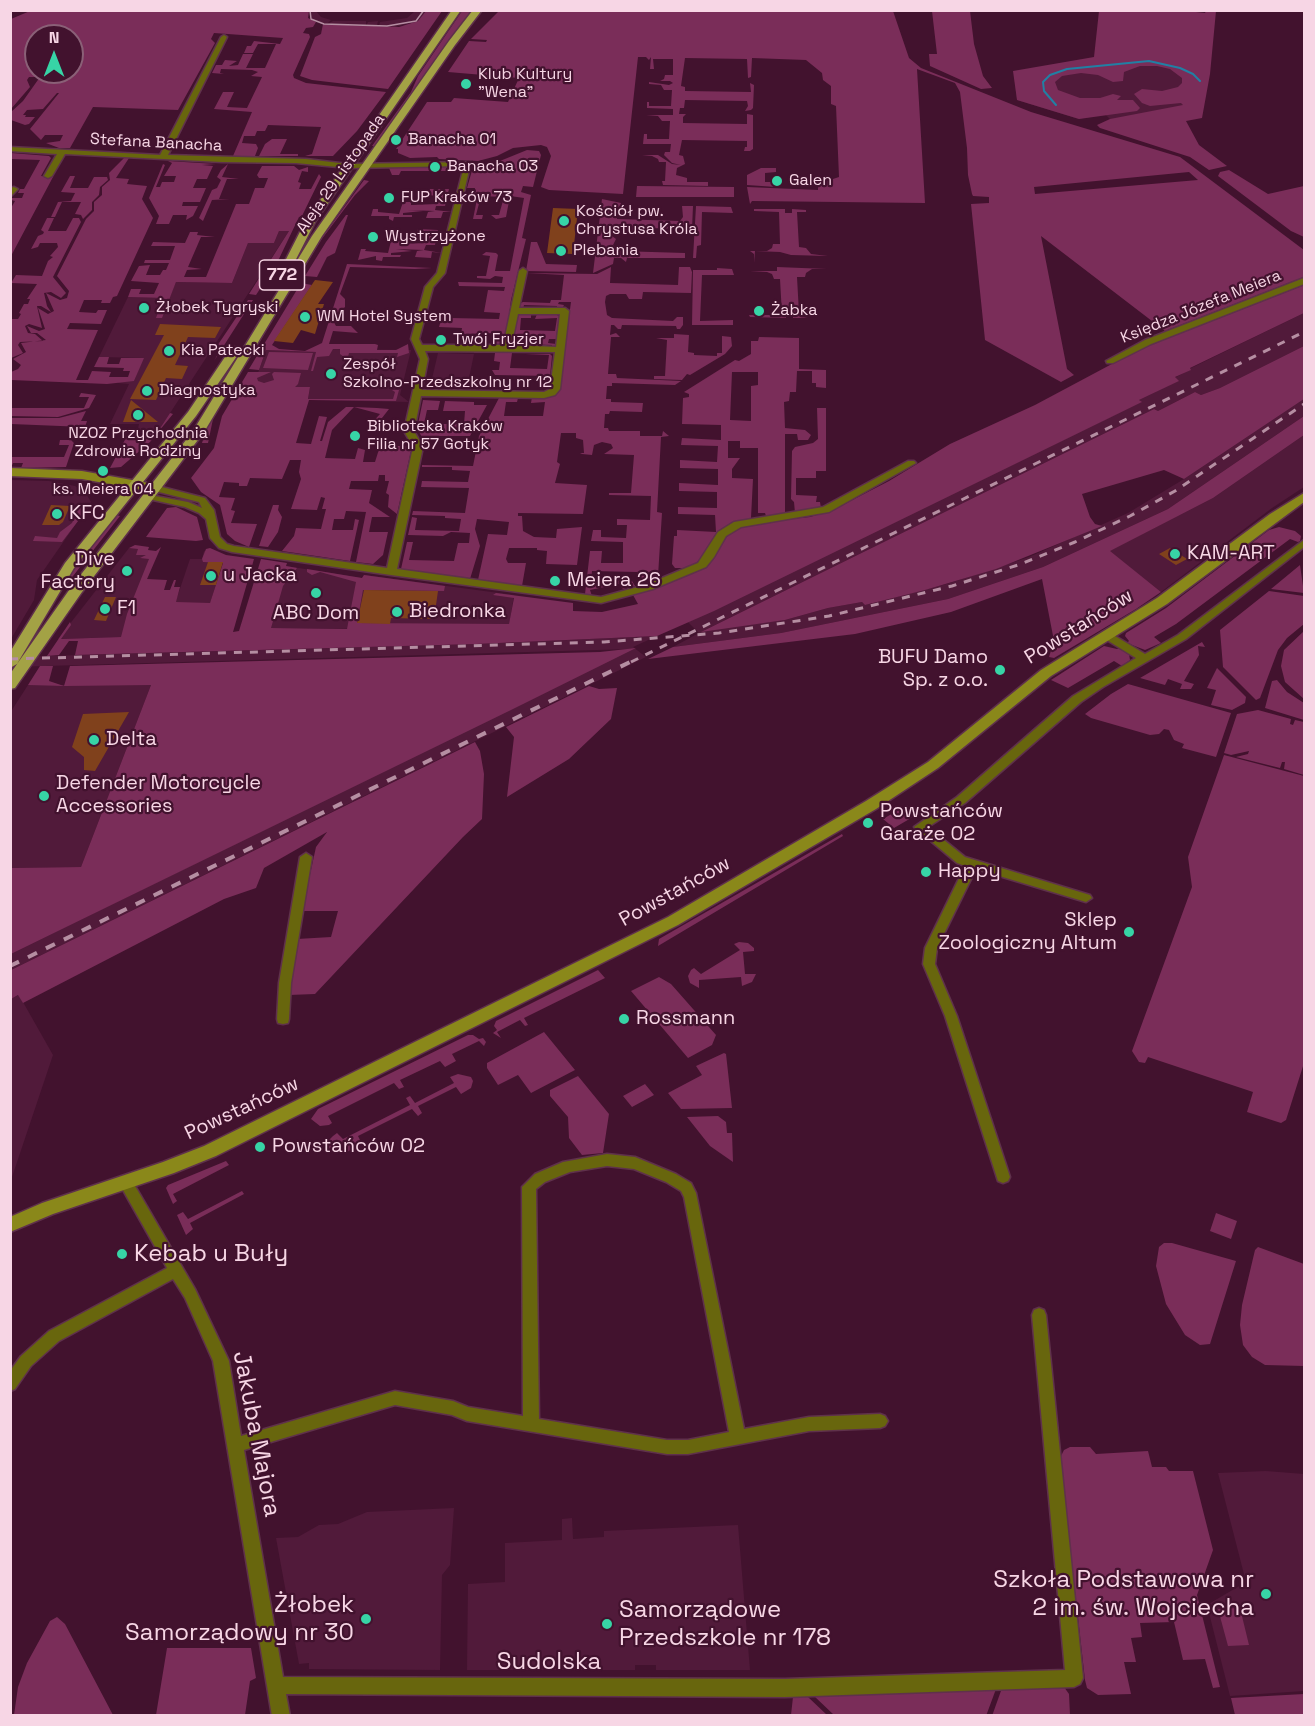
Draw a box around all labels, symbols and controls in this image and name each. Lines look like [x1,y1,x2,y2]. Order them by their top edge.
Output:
north arrow [24,24,84,84]
text: N [49,27,59,48]
place label: Klub Kultury "Wena" [478,65,572,103]
marker: Klub Kultury "Wena" [459,77,473,91]
street label: Aleja 29 Listopada [293,111,389,237]
street label: Stefana Banacha [89,130,223,156]
place label: Banacha 01 [408,130,496,150]
marker: Banacha 01 [389,133,403,147]
place label: Banacha 03 [447,157,538,177]
marker: Banacha 03 [428,160,442,174]
place label: Galen [789,171,832,191]
marker: Galen [770,174,784,188]
place label: FUP Kraków 73 [401,188,512,208]
marker: FUP Kraków 73 [382,191,396,205]
place label: Kościół pw. Chrystusa Króla [576,202,697,240]
marker: Kościół pw. Chrystusa Króla [557,214,571,228]
place label: Wystrzyżone [385,227,486,247]
marker: Wystrzyżone [366,230,380,244]
place label: Plebania [573,241,638,261]
marker: Plebania [554,244,568,258]
road number: 772 [260,260,304,290]
street label: Księdza Józefa Meiera [1118,266,1284,348]
place label: Żłobek Tygryski [156,298,279,318]
marker: Żłobek Tygryski [137,301,151,315]
place label: Żabka [771,301,817,321]
marker: Żabka [752,304,766,318]
place label: WM Hotel System [317,307,452,327]
marker: WM Hotel System [298,310,312,324]
place label: Twój Fryzjer [453,330,544,350]
marker: Twój Fryzjer [434,333,448,347]
place label: Kia Patecki [181,341,265,361]
marker: Kia Patecki [162,344,176,358]
place label: Zespół Szkolno-Przedszkolny nr 12 [343,355,552,393]
marker: Zespół Szkolno-Przedszkolny nr 12 [324,367,338,381]
place label: Diagnostyka [159,381,256,401]
marker: Diagnostyka [140,384,154,398]
marker: NZOZ Przychodnia Zdrowia Rodziny [131,408,145,422]
place label: Biblioteka Kraków Filia nr 57 Gotyk [367,417,503,455]
place label: NZOZ Przychodnia Zdrowia Rodziny [68,424,208,462]
marker: Biblioteka Kraków Filia nr 57 Gotyk [348,429,362,443]
marker: ks. Meiera 04 [96,464,110,478]
place label: ks. Meiera 04 [52,480,154,500]
place label: KFC [69,502,105,526]
marker: KFC [50,507,64,521]
place label: KAM-ART [1187,542,1275,566]
marker: KAM-ART [1168,547,1182,561]
place label: Dive Factory [41,548,115,595]
marker: Dive Factory [120,564,134,578]
place label: u Jacka [223,564,297,588]
marker: u Jacka [204,569,218,583]
place label: Meiera 26 [567,569,661,593]
marker: Meiera 26 [548,574,562,588]
street label: Powstańców [1020,584,1138,670]
marker: ABC Dom [309,586,323,600]
place label: F1 [117,597,136,621]
place label: Biedronka [409,600,506,624]
marker: F1 [98,602,112,616]
place label: ABC Dom [273,602,359,626]
marker: Biedronka [390,605,404,619]
place label: BUFU Damo Sp. z o.o. [878,646,988,693]
marker: BUFU Damo Sp. z o.o. [993,663,1007,677]
place label: Delta [106,728,157,752]
marker: Delta [87,733,101,747]
place label: Defender Motorcycle Accessories [56,772,261,819]
marker: Defender Motorcycle Accessories [37,789,51,803]
place label: Powstańców Garaże 02 [880,800,1003,847]
marker: Powstańców Garaże 02 [861,816,875,830]
street label: Powstańców [615,852,735,932]
place label: Happy [938,860,1001,884]
marker: Happy [919,865,933,879]
place label: Sklep Zoologiczny Altum [938,909,1117,956]
marker: Sklep Zoologiczny Altum [1122,925,1136,939]
place label: Rossmann [636,1007,735,1031]
marker: Rossmann [617,1012,631,1026]
street label: Powstańców [181,1072,303,1146]
place label: Powstańców 02 [272,1135,425,1159]
marker: Powstańców 02 [253,1140,267,1154]
place label: Kebab u Buły [134,1240,288,1268]
marker: Kebab u Buły [115,1247,129,1261]
street label: Jakuba Majora [226,1349,286,1519]
place label: Szkoła Podstawowa nr 2 im. św. Wojciecha [993,1566,1254,1622]
marker: Szkoła Podstawowa nr 2 im. św. Wojciecha [1259,1587,1273,1601]
place label: Żłobek Samorządowy nr 30 [125,1591,354,1647]
place label: Samorządowe Przedszkole nr 178 [619,1596,831,1652]
marker: Żłobek Samorządowy nr 30 [359,1612,373,1626]
marker: Samorządowe Przedszkole nr 178 [600,1617,614,1631]
street label: Sudolska [497,1648,601,1676]

